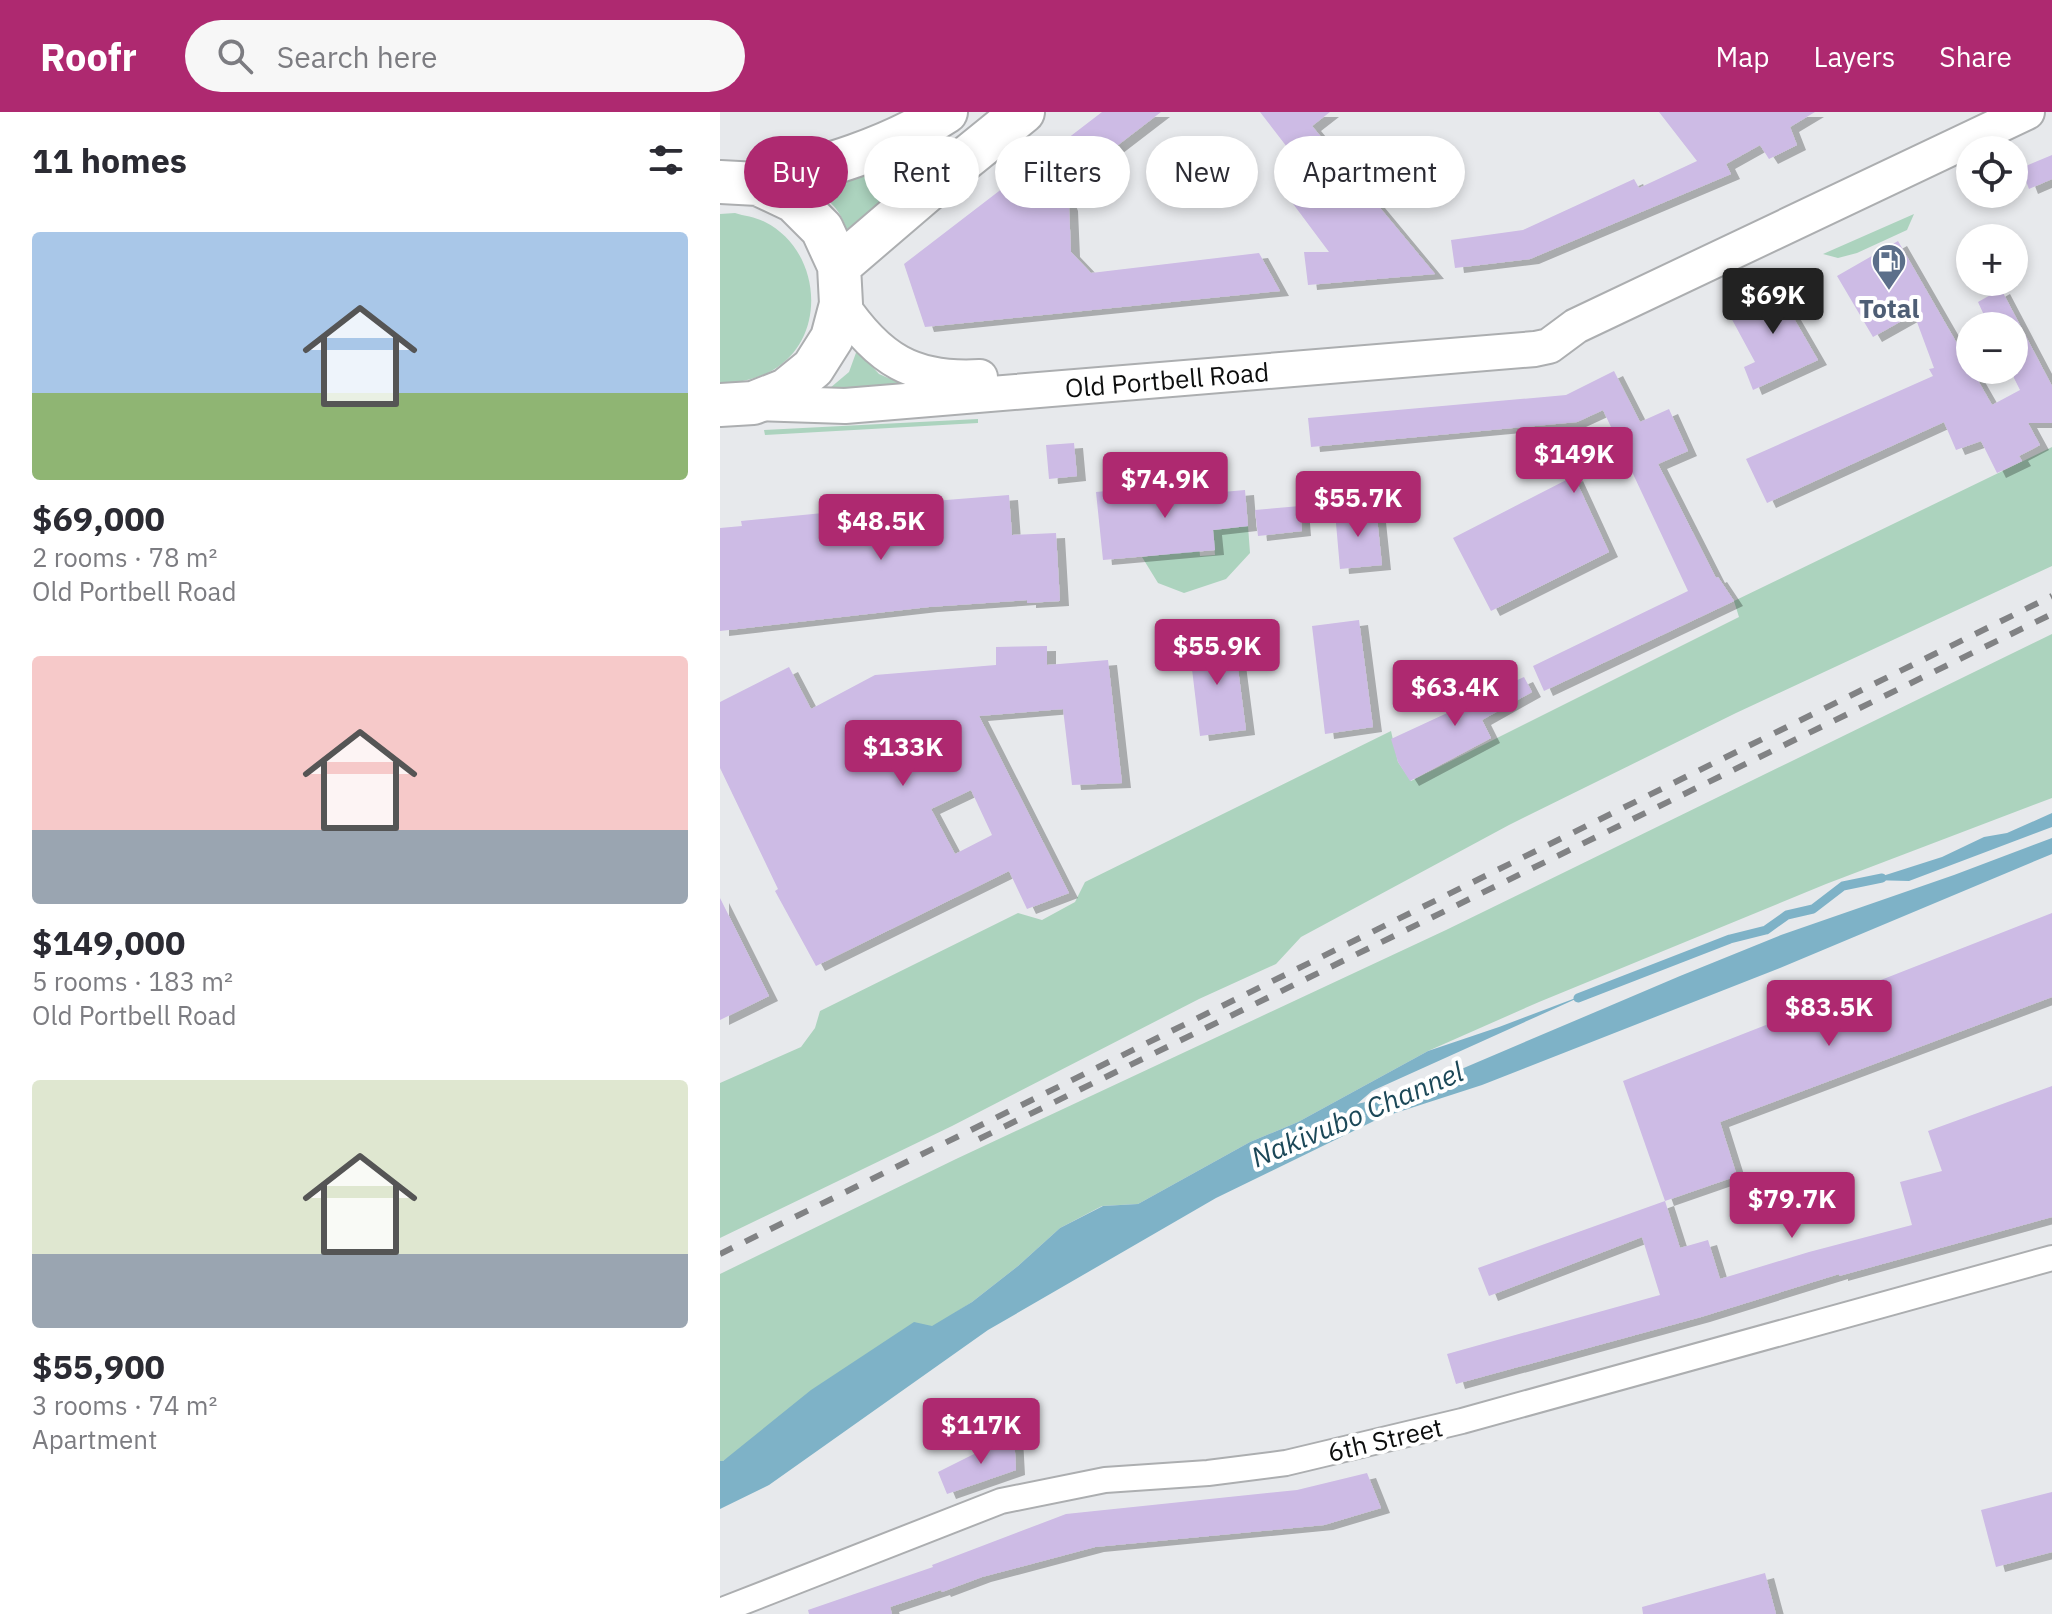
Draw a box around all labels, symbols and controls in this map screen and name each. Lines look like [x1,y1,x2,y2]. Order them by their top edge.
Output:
search box [185,20,745,92]
text: Roofr [40,32,137,81]
icon: search [213,34,257,78]
text: Search here [277,37,438,76]
text: Map [1715,38,1769,75]
text: Layers [1813,38,1895,75]
text: Share [1939,38,2012,75]
chip: Buy [744,136,848,208]
chip: Rent [864,136,979,208]
chip: Filters [995,136,1130,208]
chip: New [1146,136,1258,208]
chip: Apartment [1274,136,1465,208]
map controls [1956,136,2028,384]
button: locate [1956,136,2028,208]
text: 11 homes [32,138,187,182]
icon: filters [644,138,688,182]
button: + [1956,224,2028,296]
fuel station icon: Total [1870,242,1908,292]
pin: $69K [1726,268,1820,336]
text: $69K [1741,277,1805,311]
icon: home [288,284,432,428]
place label: Total [1859,291,1919,325]
button: − [1956,312,2028,384]
street label: Old Portbell Road [1063,354,1270,405]
pin: $149K [1518,427,1630,495]
text: $149K [1534,436,1614,470]
pin: $74.9K [1100,452,1230,520]
text: $74.9K [1121,461,1209,495]
pin: $55.7K [1293,471,1423,539]
text: $55.7K [1314,480,1402,514]
pin: $48.5K [816,494,946,562]
text: $69,000 [32,496,165,540]
text: $48.5K [837,503,925,537]
text: 2 rooms · 78 m² [32,540,217,574]
text: Old Portbell Road [32,574,237,608]
pin: $55.9K [1152,619,1282,687]
text: $55.9K [1173,628,1261,662]
pin: $63.4K [1390,660,1520,728]
text: $63.4K [1411,669,1499,703]
icon: home [288,708,432,852]
pin: $133K [847,720,959,788]
text: $133K [863,729,943,763]
text: $149,000 [32,920,185,964]
text: 5 rooms · 183 m² [32,964,233,998]
pin: $83.5K [1764,980,1894,1048]
text: $83.5K [1785,989,1873,1023]
text: Old Portbell Road [32,998,237,1032]
water label: Nakivubo Channel [1245,1052,1469,1175]
icon: home [288,1132,432,1276]
pin: $79.7K [1727,1172,1857,1240]
text: $79.7K [1748,1181,1836,1215]
text: $55,900 [32,1344,165,1388]
text: 3 rooms · 74 m² [32,1388,217,1422]
pin: $117K [925,1398,1037,1466]
text: $117K [941,1407,1021,1441]
street label: 6th Street [1324,1409,1446,1469]
text: Apartment [32,1422,157,1456]

